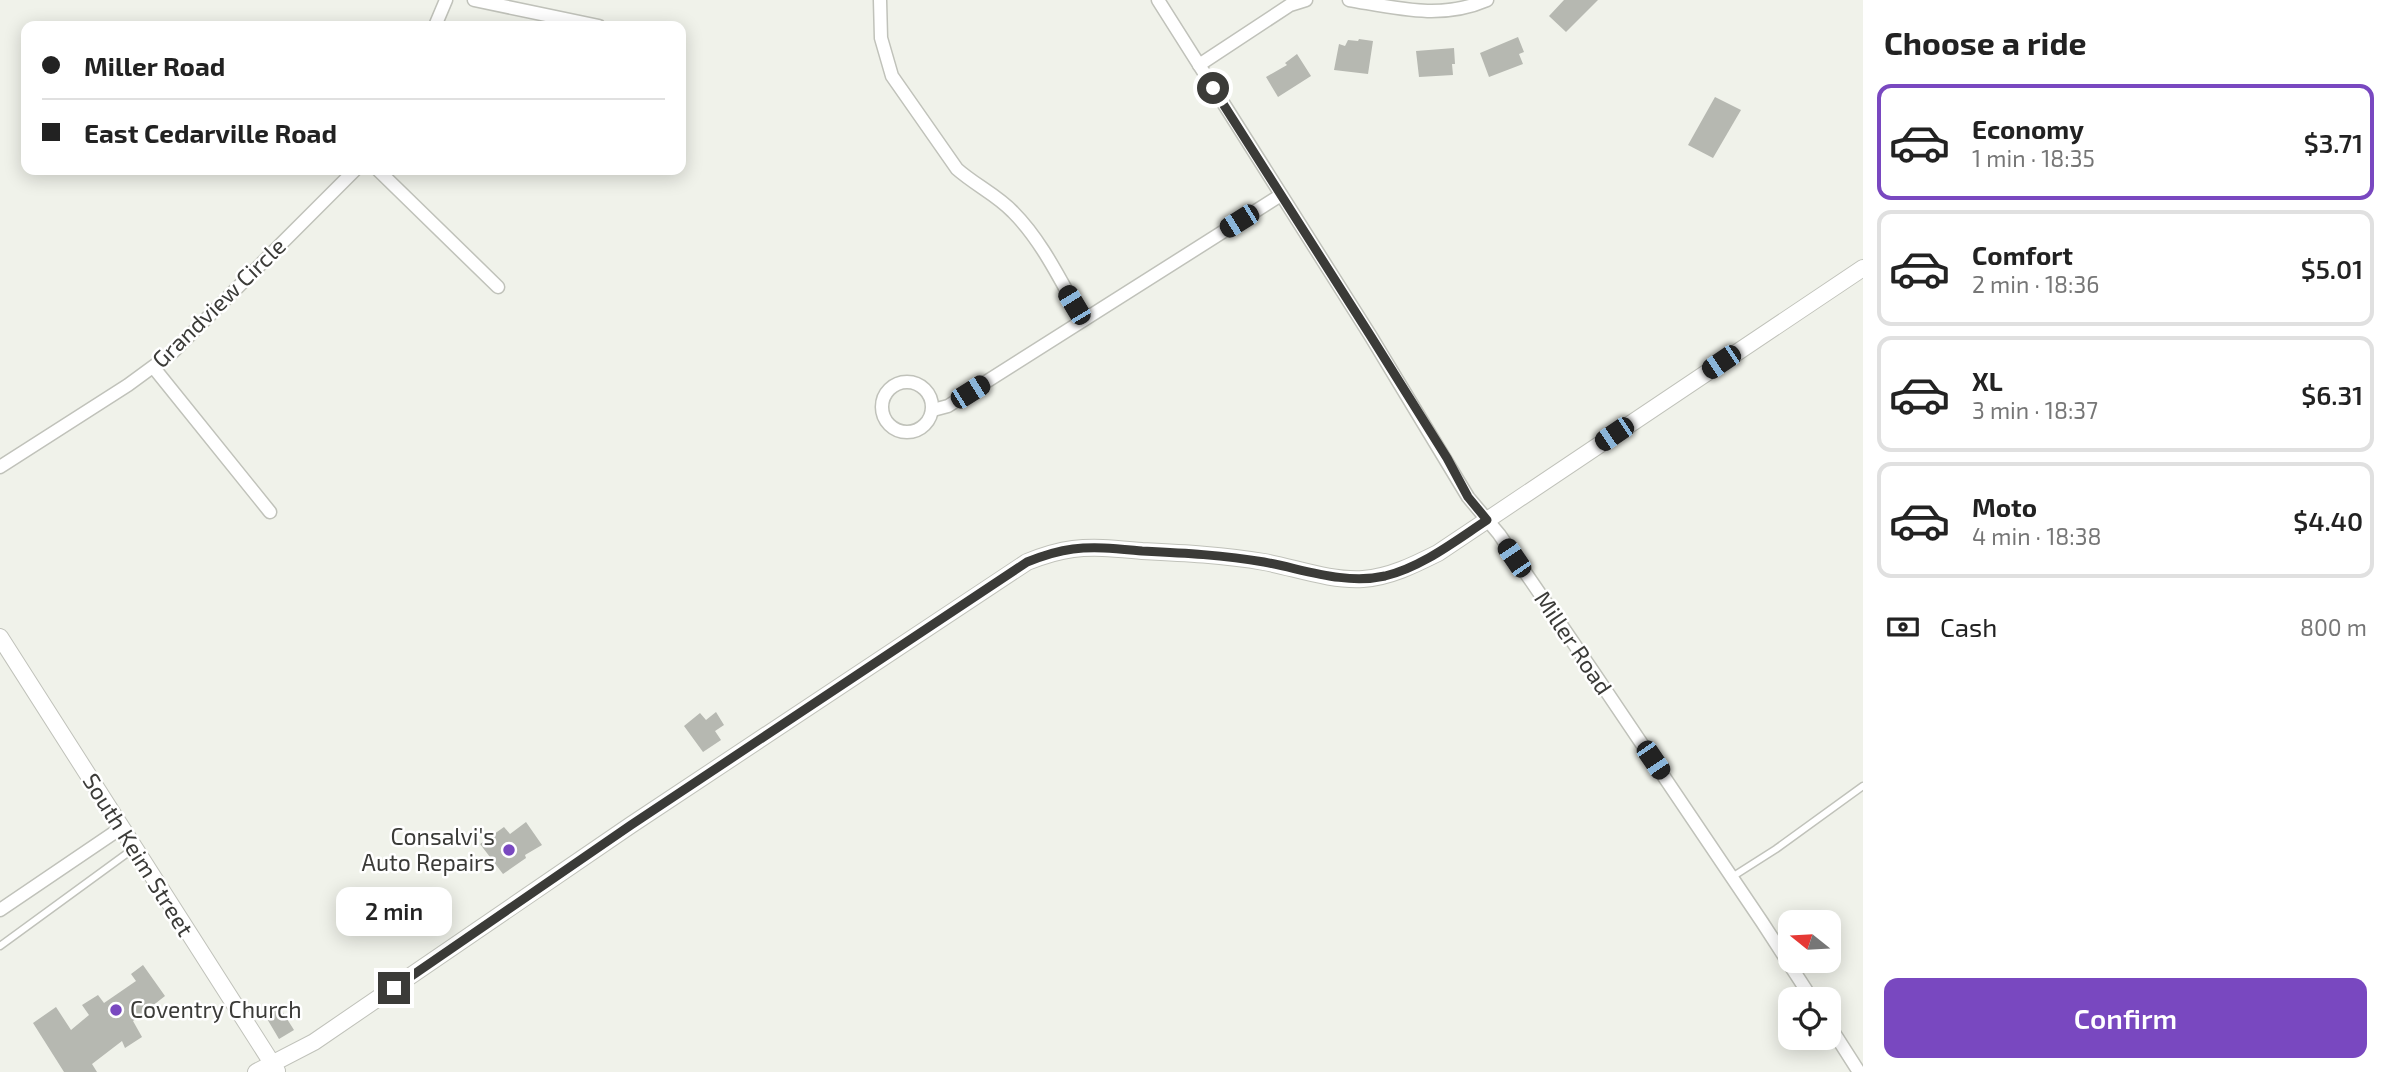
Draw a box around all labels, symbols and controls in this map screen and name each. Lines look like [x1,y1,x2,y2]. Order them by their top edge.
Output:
text: Choose a ride [1884,23,2087,61]
text: Miller Road [84,50,225,81]
route start [1197,72,1229,104]
icon: car [1888,111,1951,174]
text: Economy [1972,113,2084,144]
text: East Cedarville Road [84,117,337,148]
text: $3.71 [2304,127,2363,158]
text: 1 min · 18:35 [1972,144,2095,172]
car [1216,201,1263,241]
street label: Grandview Circle [146,231,291,373]
icon: car [1888,237,1951,300]
text: Comfort [1972,239,2073,270]
text: $5.01 [2301,253,2363,284]
text: 2 min · 18:36 [1972,270,2099,298]
car [1055,282,1094,328]
car [1698,342,1745,382]
icon: car [1888,363,1951,426]
text: XL [1972,365,2003,396]
car [947,372,994,412]
text: $6.31 [2301,379,2363,410]
text: 3 min · 18:37 [1972,396,2098,424]
car [1591,414,1638,454]
icon: car [1888,489,1951,552]
text: Moto [1972,491,2037,522]
text: $4.40 [2293,505,2363,536]
text: 4 min · 18:38 [1972,522,2101,550]
car [1494,535,1535,581]
street label: Miller Road [1529,585,1619,699]
icon: cash [1884,608,1922,646]
text: Cash [1940,611,1997,642]
text: 800 m [2300,613,2367,641]
car [1633,737,1674,783]
street label: South Keim Street [77,768,200,941]
place label: Consalvi's Auto Repairs [362,822,495,876]
marker: Consalvi's Auto Repairs [501,842,517,858]
callout: 2 min [336,886,452,936]
text: 2 min [365,897,423,925]
north arrow [1778,910,1841,973]
map controls [1778,910,1841,1050]
route end [378,972,410,1004]
button: Confirm [1884,978,2367,1058]
button: locate [1778,987,1841,1050]
place label: Coventry Church [130,995,302,1023]
marker: Coventry Church [108,1002,124,1018]

